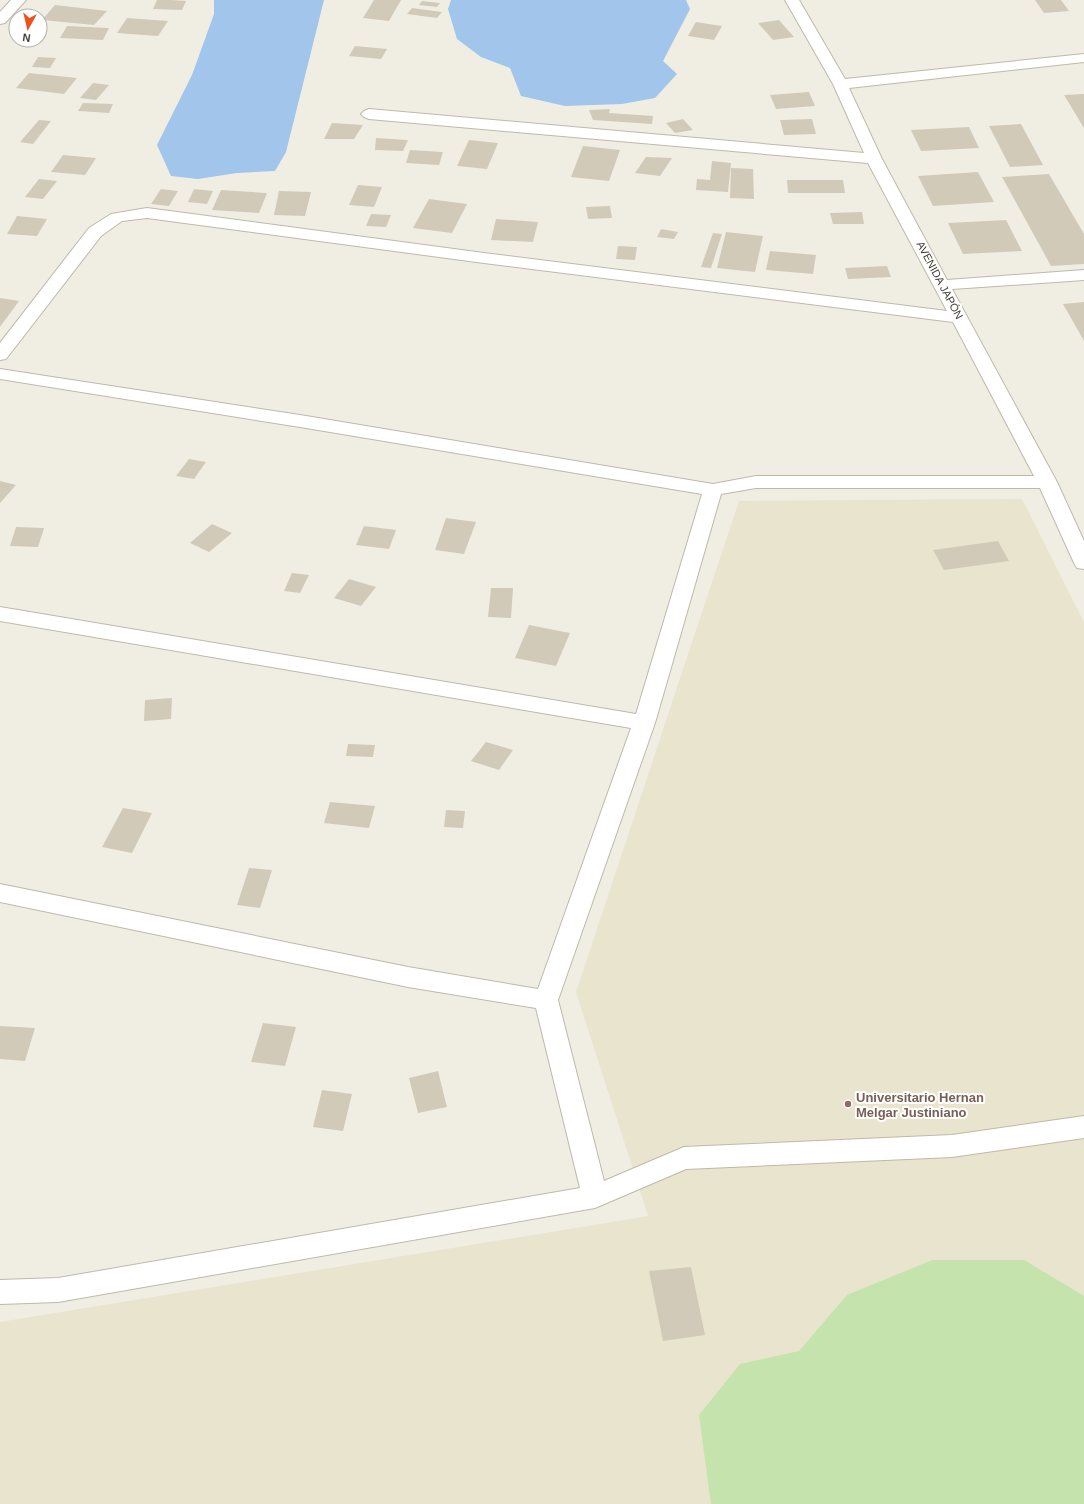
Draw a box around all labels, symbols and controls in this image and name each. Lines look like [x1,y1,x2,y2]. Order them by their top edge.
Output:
north arrow [8,8,48,48]
text: N [22,31,31,44]
street label: AVENIDA JAPÓN [914,239,966,321]
place label: Universitario Hernan Melgar Justiniano [856,1090,984,1120]
marker: Universitario Hernan Melgar Justiniano [843,1099,853,1109]

